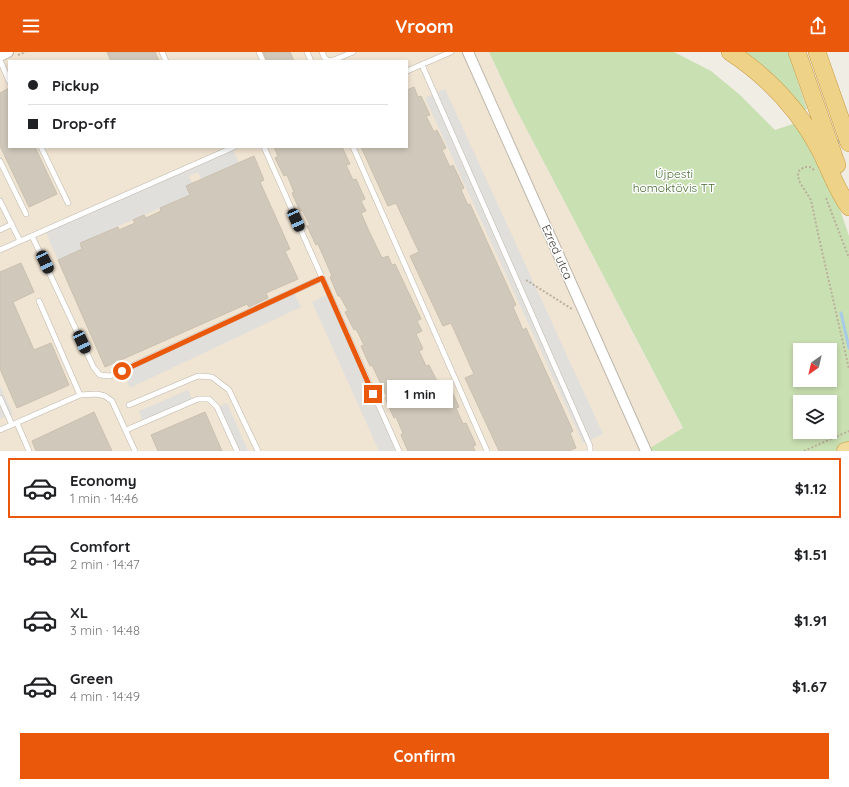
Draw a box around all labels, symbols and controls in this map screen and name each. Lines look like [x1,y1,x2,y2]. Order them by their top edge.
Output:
icon: menu [20,15,42,37]
text: Vroom [395,15,454,38]
icon: share [807,15,829,37]
text: Pickup [52,76,99,95]
text: Drop-off [52,114,116,133]
park label: Újpesti homoktövis TT [633,166,715,195]
car [286,207,306,233]
street label: Ezred utca [539,222,576,282]
car [34,249,56,275]
car [71,329,93,355]
north arrow [793,343,837,387]
map controls [793,343,837,439]
route start [113,362,131,380]
callout: 1 min [387,380,453,408]
route end [364,385,382,403]
text: 1 min [404,386,436,402]
button: layers [793,395,837,439]
icon: car [22,470,58,506]
text: Economy [70,471,137,490]
text: $1.12 [795,479,827,498]
text: 1 min · 14:46 [70,490,138,506]
icon: car [22,536,58,572]
text: Comfort [70,537,131,556]
text: $1.51 [794,545,827,564]
text: 2 min · 14:47 [70,556,140,572]
icon: car [22,602,58,638]
text: XL [70,603,88,622]
text: $1.91 [794,611,827,630]
text: 3 min · 14:48 [70,622,140,638]
icon: car [22,668,58,704]
text: Green [70,669,113,688]
text: $1.67 [792,677,827,696]
text: 4 min · 14:49 [70,688,140,704]
button: Confirm [20,733,829,779]

